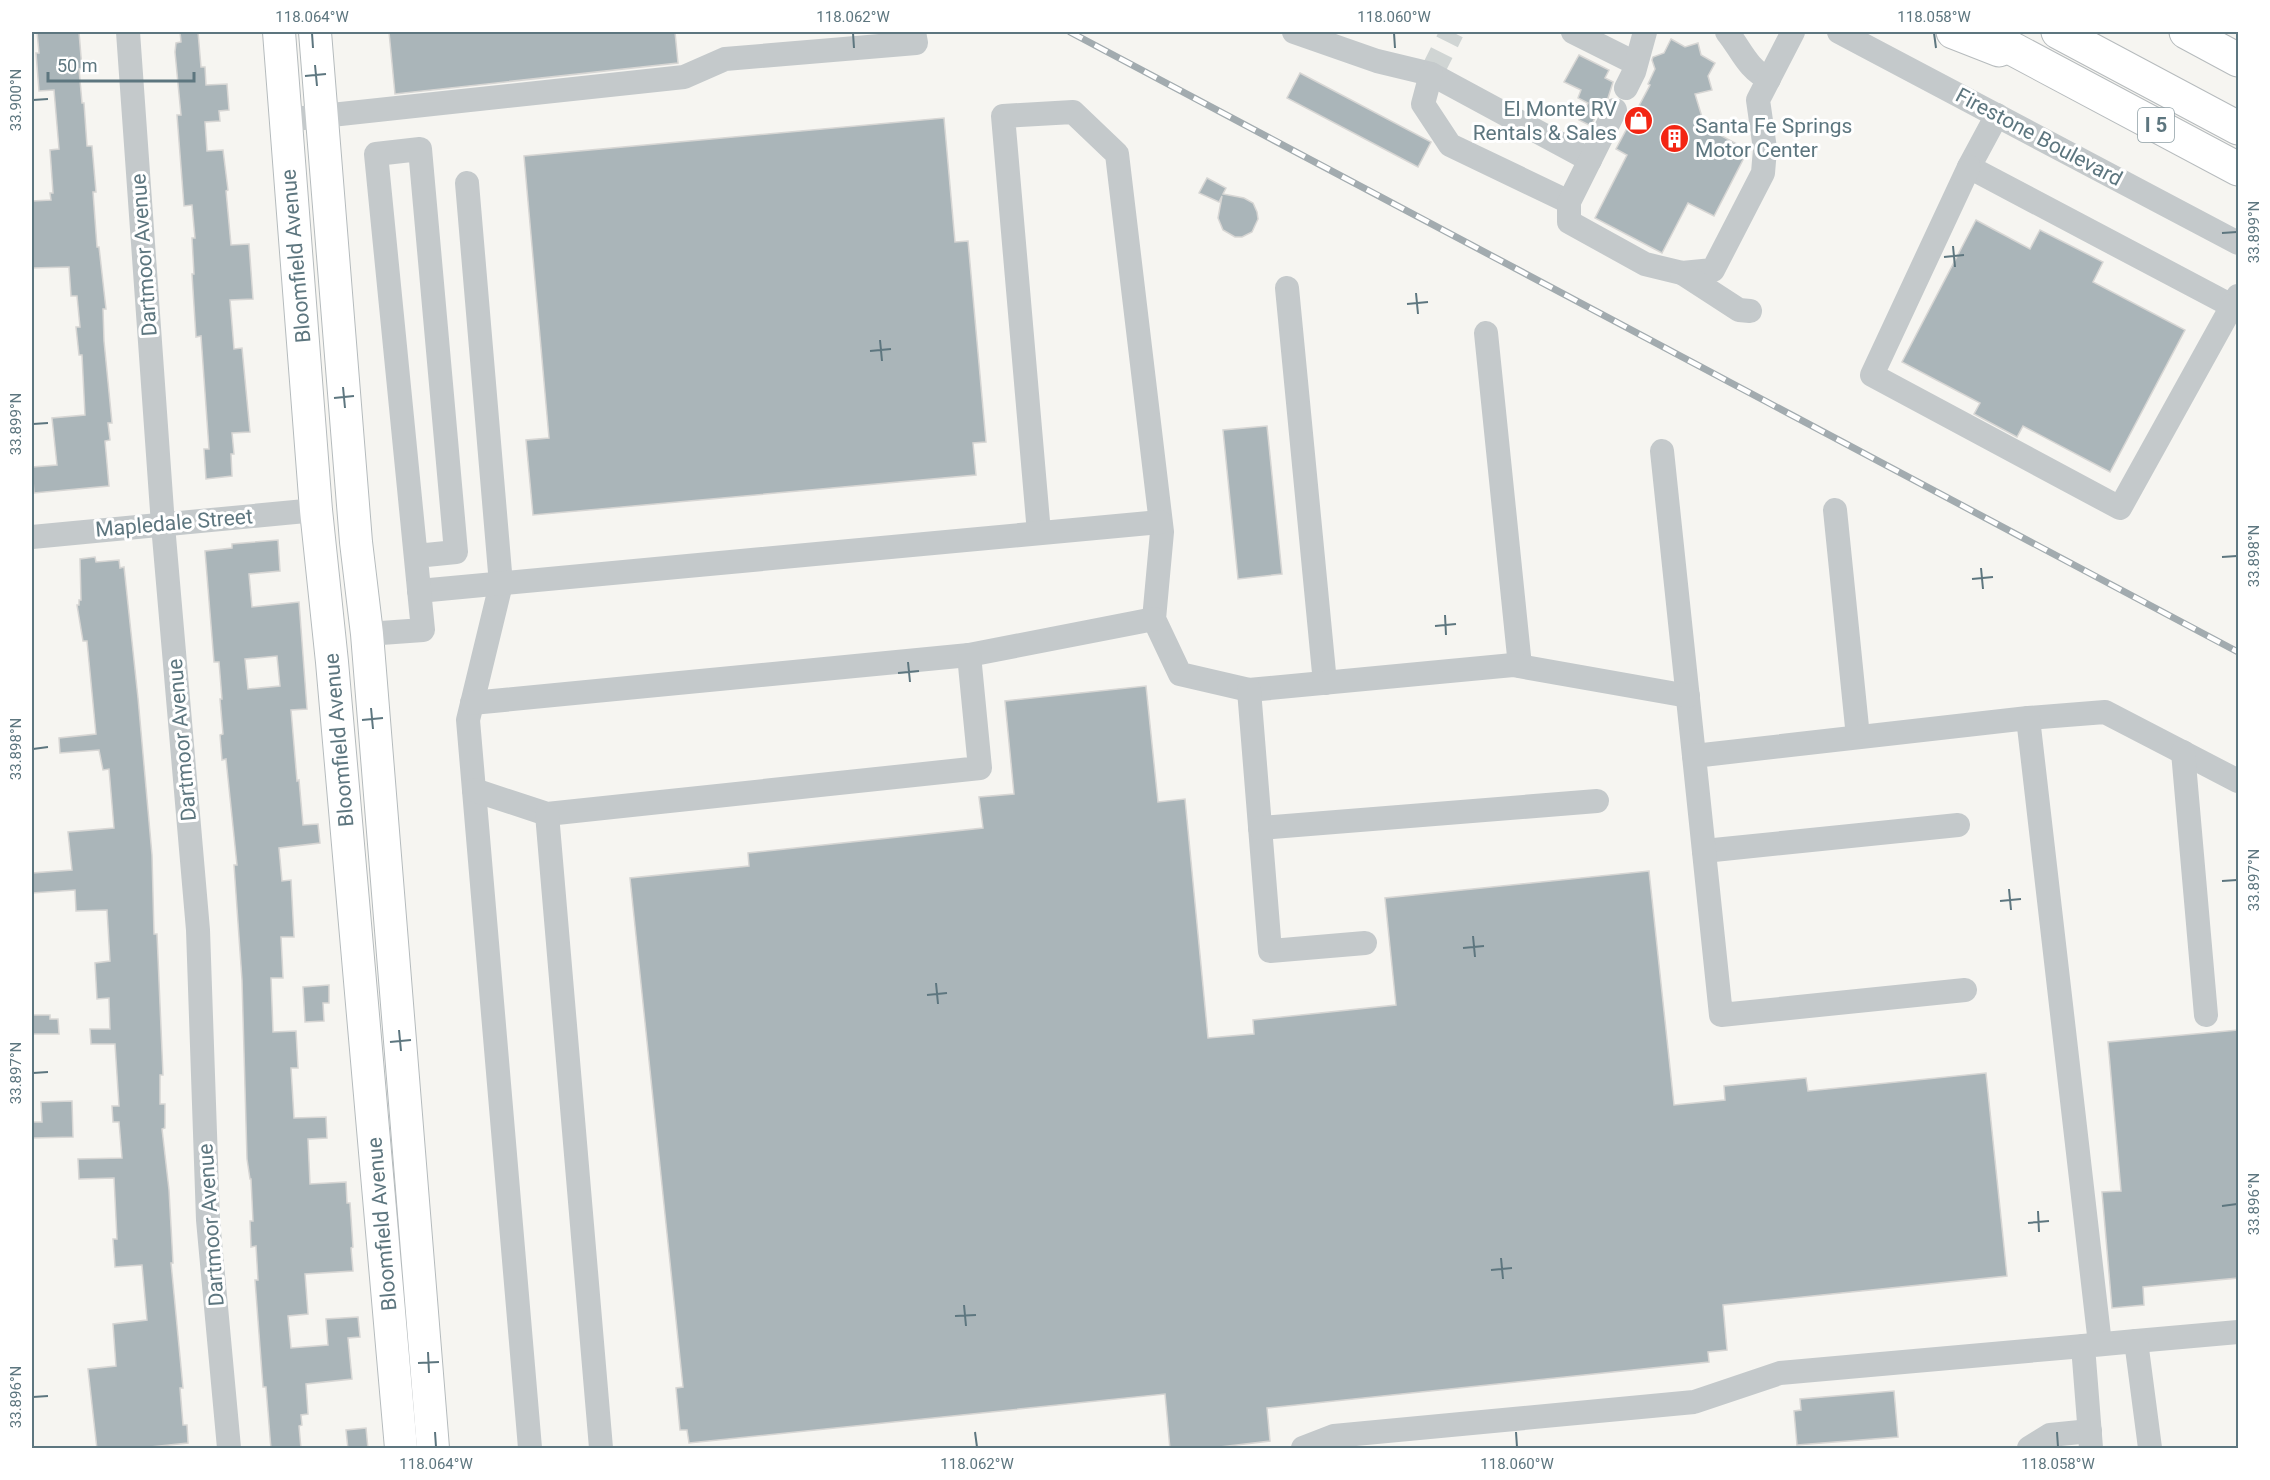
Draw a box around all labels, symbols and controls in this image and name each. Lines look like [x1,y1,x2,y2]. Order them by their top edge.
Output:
text: 118.064°W [275,8,349,26]
text: 118.062°W [816,8,890,26]
text: 118.060°W [1357,8,1431,26]
text: 118.058°W [1897,8,1971,26]
scale bar [48,45,194,83]
text: 50 m [57,55,97,76]
text: 33.900°N [7,69,25,131]
street label: Firestone Boulevard [1952,83,2126,191]
place label: El Monte RV Rentals & Sales [1473,97,1618,145]
shop icon: El Monte RV Rentals & Sales [1622,105,1654,137]
road number: I 5 [2138,108,2174,142]
place label: Santa Fe Springs Motor Center [1695,114,1852,162]
building icon: Santa Fe Springs Motor Center [1658,122,1690,154]
street label: Bloomfield Avenue [276,168,316,344]
street label: Dartmoor Avenue [126,173,162,337]
text: 33.899°N [2245,201,2263,263]
text: 33.899°N [7,393,25,455]
street label: Mapledale Street [94,504,254,542]
text: 33.898°N [2245,525,2263,587]
street label: Bloomfield Avenue [319,652,359,828]
street label: Dartmoor Avenue [163,658,201,822]
text: 33.898°N [7,718,25,780]
text: 33.897°N [2245,849,2263,911]
text: 33.897°N [7,1042,25,1104]
street label: Bloomfield Avenue [362,1136,402,1312]
street label: Dartmoor Avenue [193,1143,229,1307]
text: 33.896°N [2245,1173,2263,1235]
text: 33.896°N [7,1366,25,1428]
text: 118.064°W [399,1455,473,1473]
text: 118.062°W [940,1455,1014,1473]
text: 118.060°W [1480,1455,1554,1473]
text: 118.058°W [2021,1455,2095,1473]

